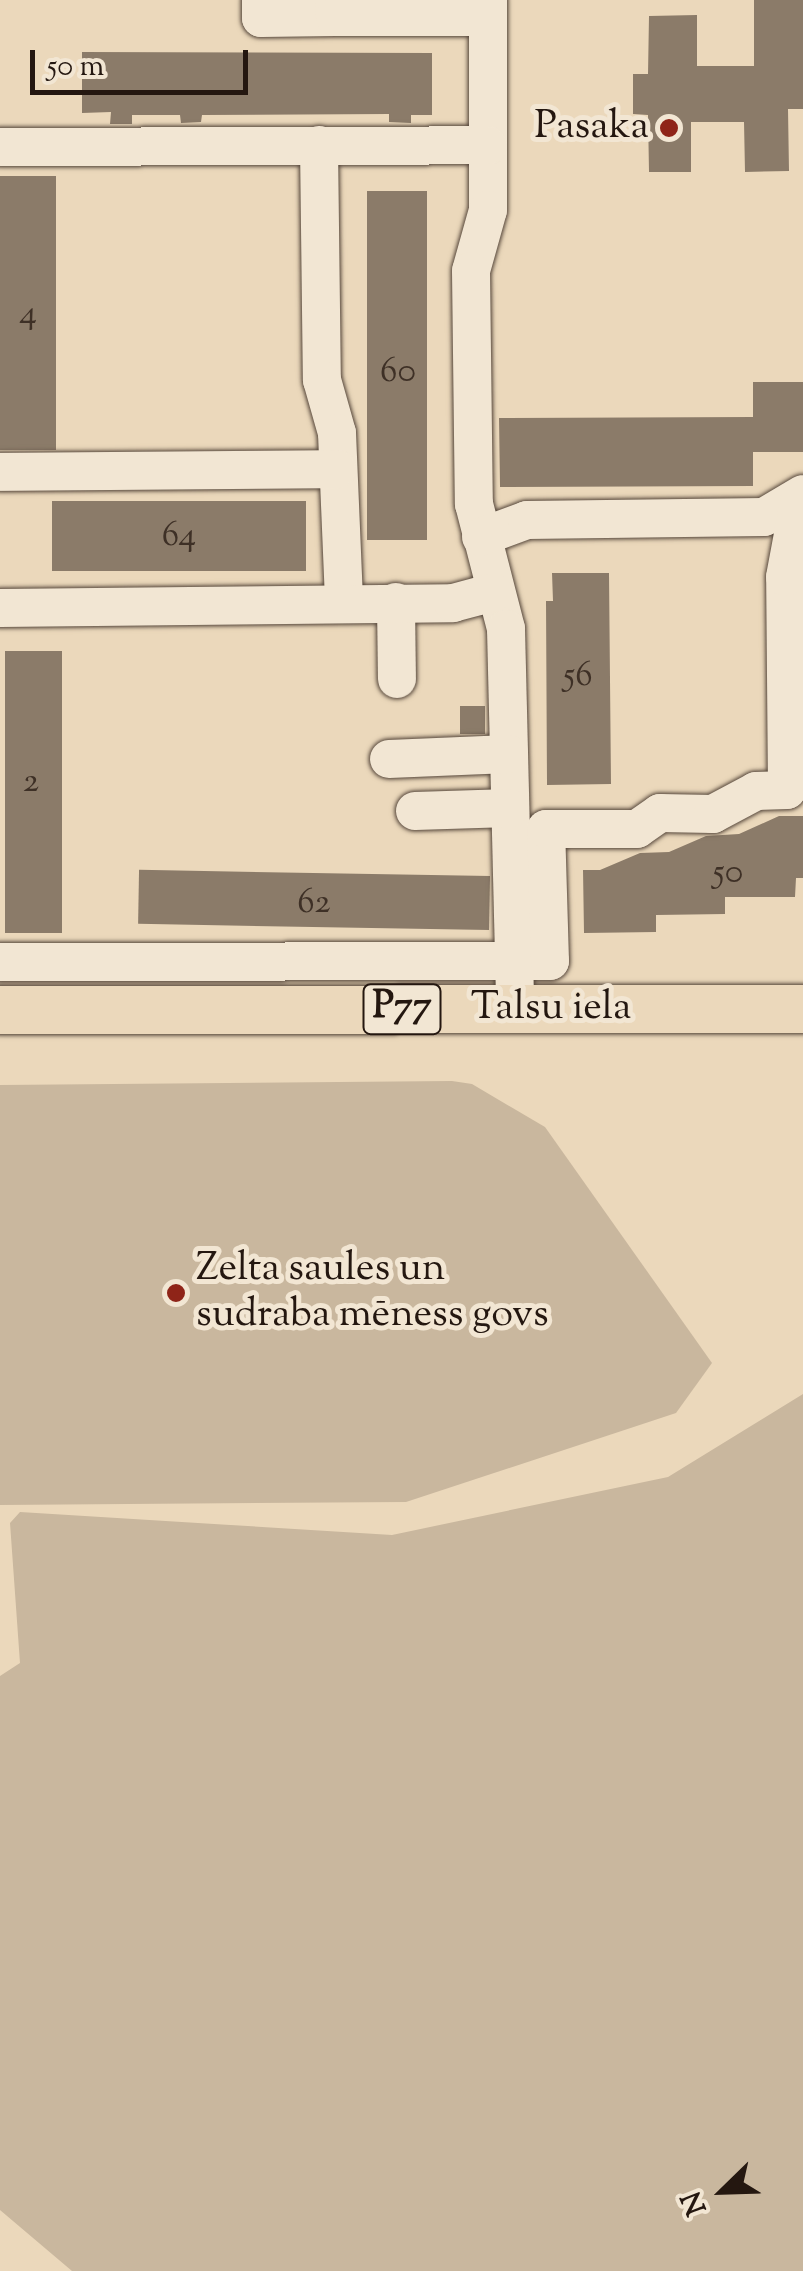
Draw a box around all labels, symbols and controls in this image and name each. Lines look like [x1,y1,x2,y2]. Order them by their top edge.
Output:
scale bar [35,30,252,92]
text: 50 m [47,46,104,89]
place label: Pasaka [534,104,649,152]
marker: Pasaka [658,117,680,139]
house number: 4 [19,294,37,336]
house number: 60 [380,352,416,394]
house number: 64 [162,516,196,558]
house number: 56 [563,656,593,698]
house number: 2 [23,762,39,804]
house number: 50 [713,853,743,895]
house number: 62 [297,883,331,925]
road number: P77 [362,976,442,1042]
street label: Talsu iela [471,985,631,1033]
place label: Zelta saules un sudraba mēness govs [196,1246,549,1340]
marker: Zelta saules un sudraba mēness govs [165,1282,187,1304]
north arrow [673,2141,773,2241]
text: N [673,2185,718,2221]

